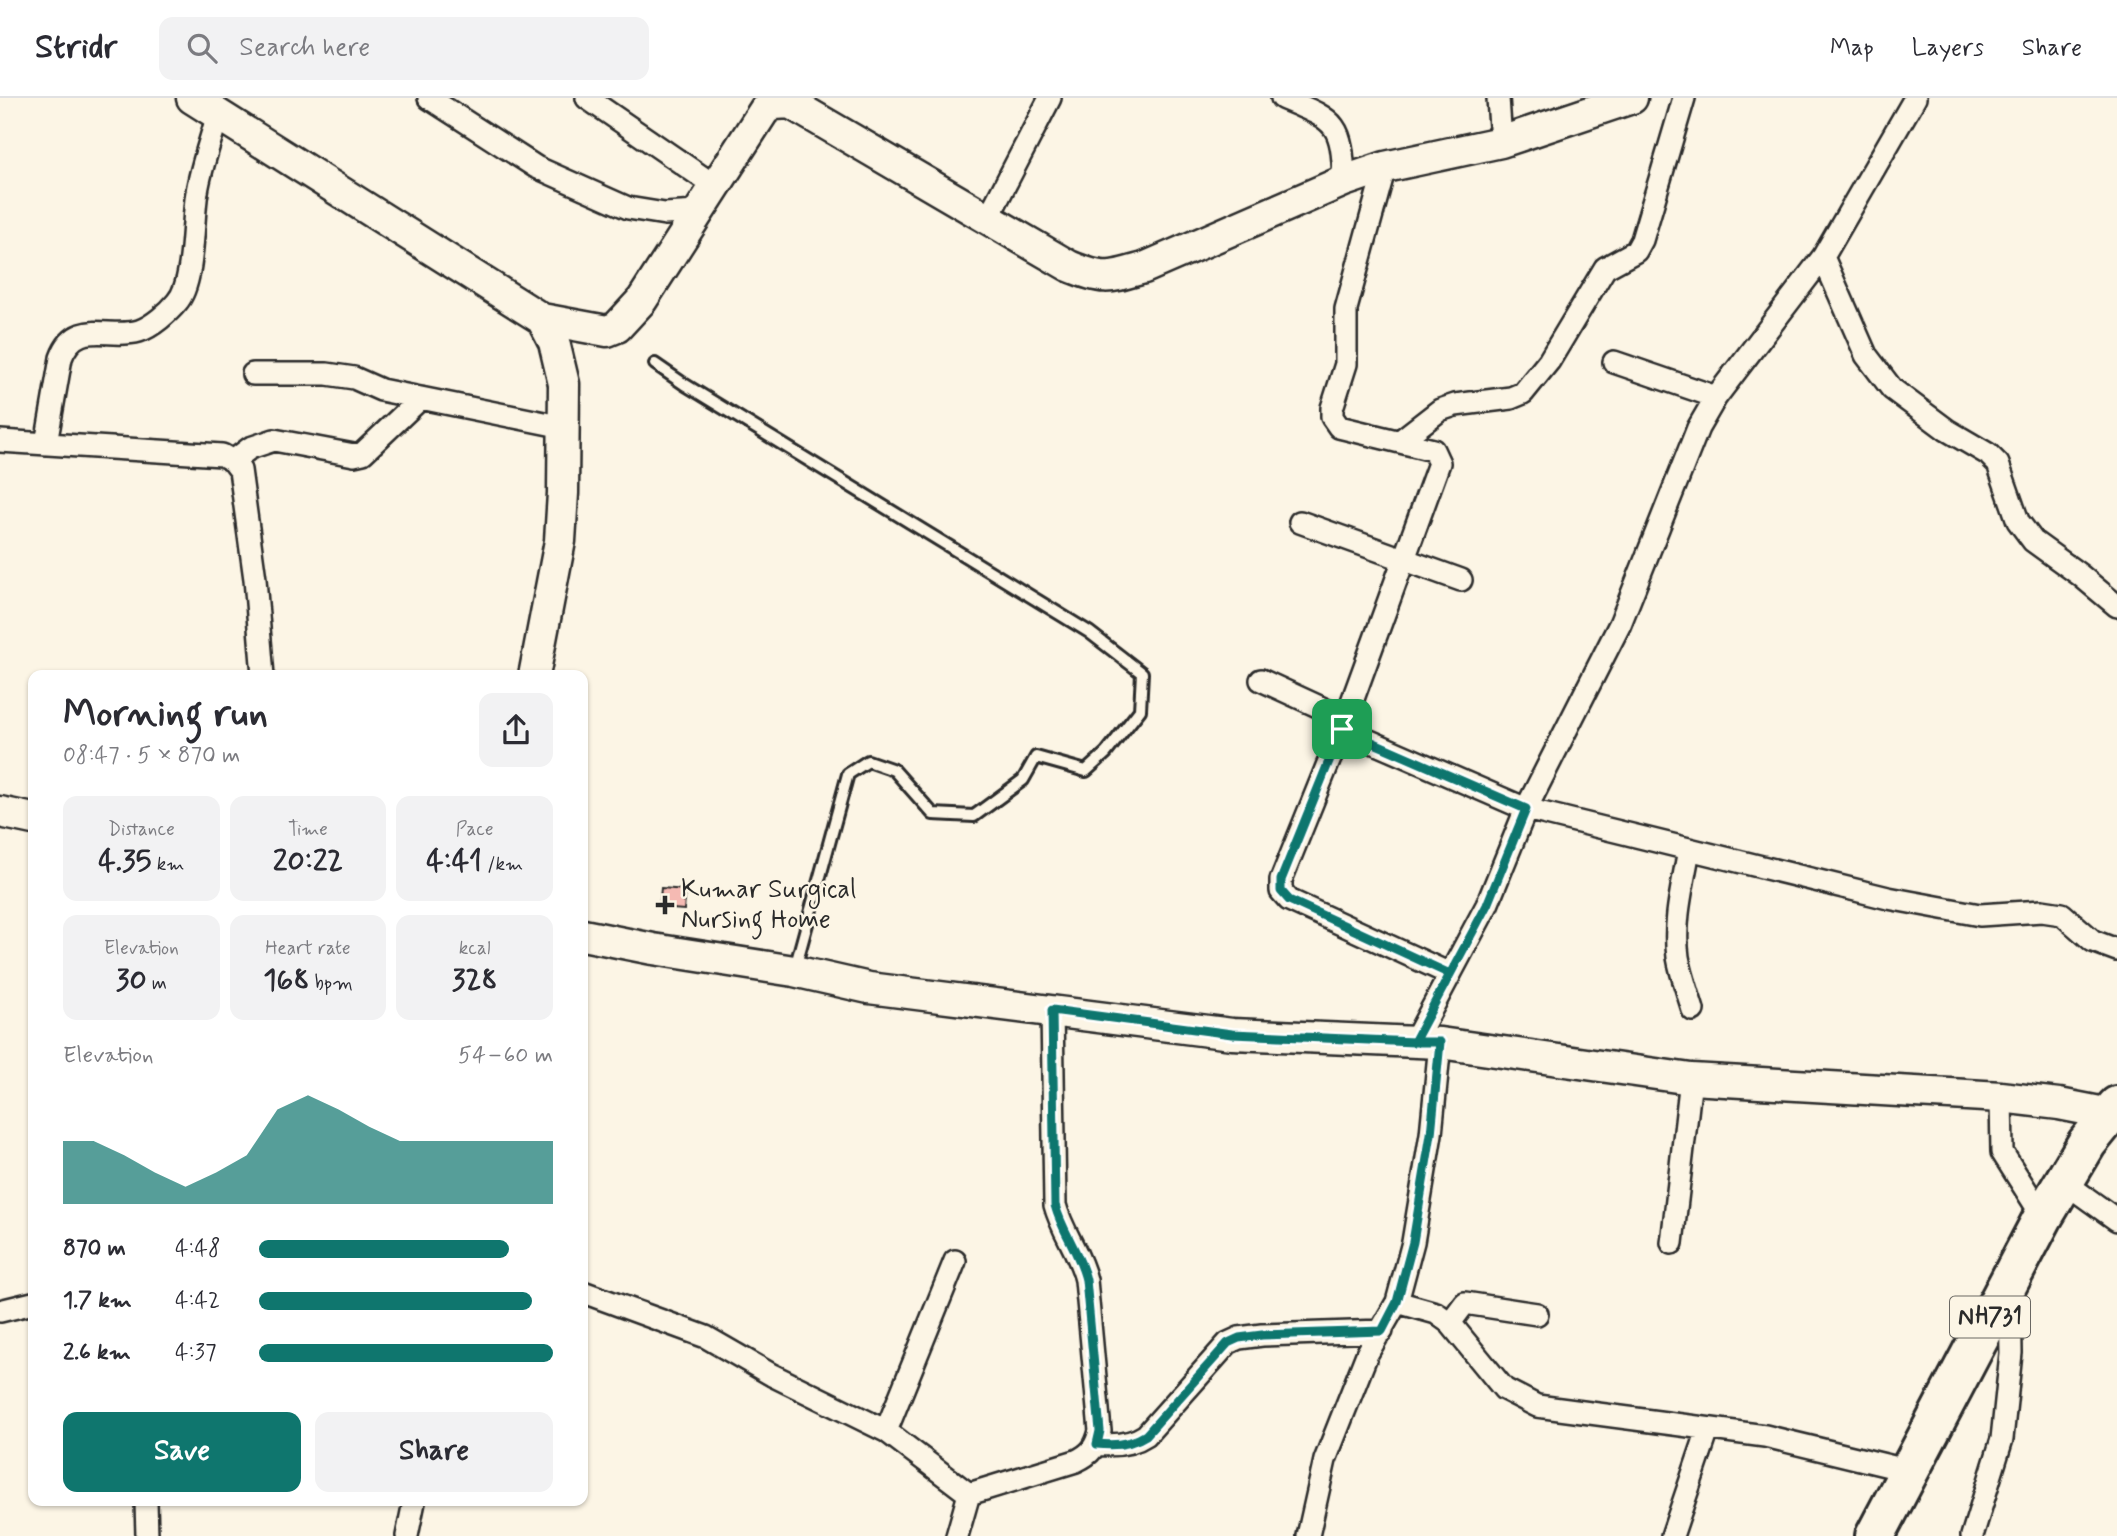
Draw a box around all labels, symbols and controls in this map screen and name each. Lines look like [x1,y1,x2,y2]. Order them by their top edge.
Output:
search box [159,17,649,80]
text: Stridr [35,26,117,70]
icon: search [183,29,221,67]
text: Search here [239,31,370,65]
text: Map [1830,33,1874,64]
text: Layers [1912,33,1984,64]
text: Share [2022,33,2082,64]
text: Morning run [63,690,268,739]
button: share [479,693,553,767]
pin [1312,699,1372,759]
icon: arrive [1323,710,1361,748]
text: 08:47 · 5 × 870 m [63,741,240,771]
text: Distance [108,817,175,842]
text: Time [288,817,328,842]
text: Pace [456,817,494,842]
text: 4.35 [98,842,152,881]
text: 20:22 [273,842,343,881]
text: 4:41 [426,842,482,881]
text: km [152,852,184,877]
text: /km [482,852,523,877]
place label: Kumar Surgical Nursing Home [681,873,856,940]
marker: Kumar Surgical Nursing Home [655,895,675,915]
text: Elevation [104,936,179,961]
text: Heart rate [265,936,351,961]
text: kcal [459,936,491,961]
text: 30 [116,961,147,1000]
text: 168 [263,961,309,1000]
text: 328 [452,961,497,1000]
text: m [147,971,167,996]
text: bpm [309,971,353,996]
text: Elevation [63,1041,154,1071]
text: 54–60 m [458,1041,553,1071]
text: 870 m [63,1234,126,1264]
text: 4:48 [175,1234,221,1264]
text: 1.7 km [63,1286,132,1316]
text: 4:42 [175,1286,220,1316]
road number: NH731 [1950,1296,2030,1338]
text: 2.6 km [63,1338,131,1368]
text: 4:37 [175,1338,217,1368]
button: Save [63,1412,301,1492]
button: Share [315,1412,553,1492]

